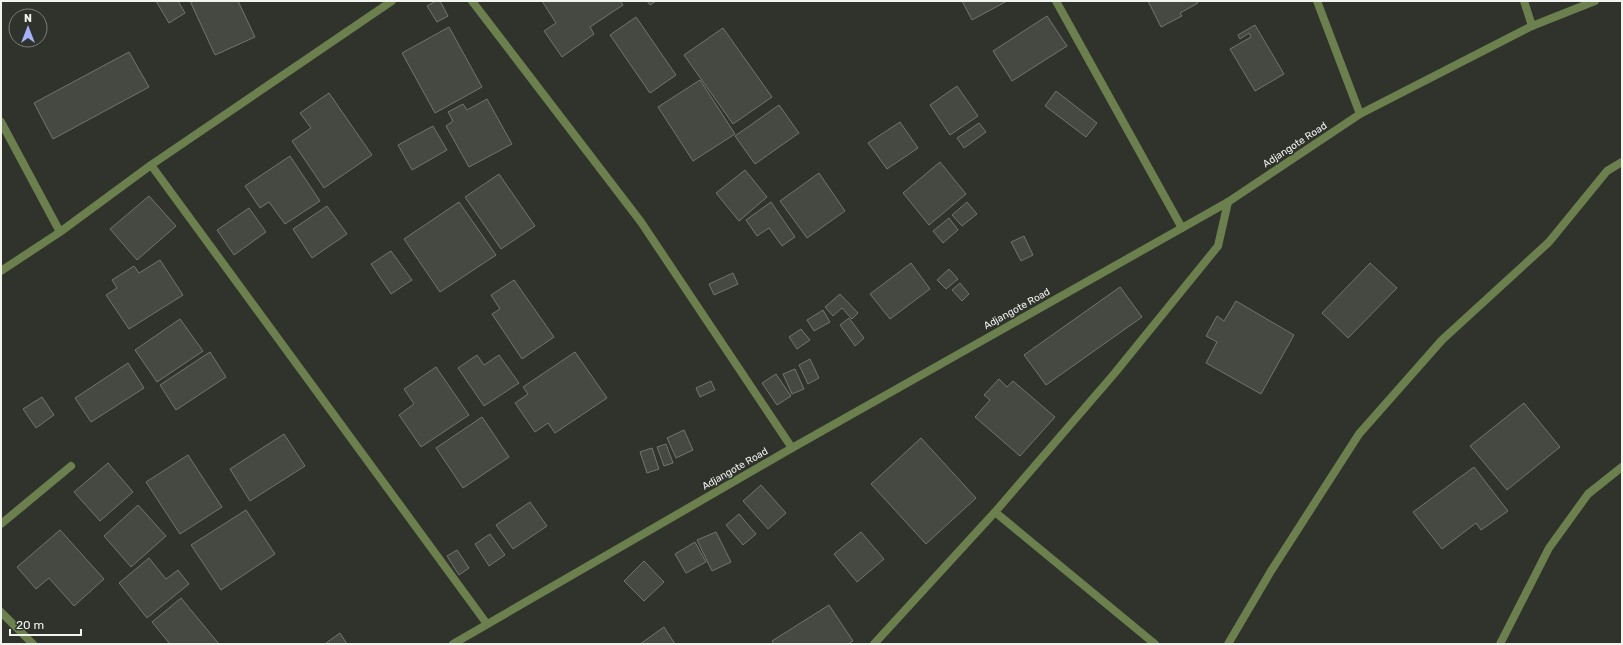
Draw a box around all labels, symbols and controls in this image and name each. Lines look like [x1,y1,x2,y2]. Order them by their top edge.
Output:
north arrow [8,8,48,48]
text: N [24,12,32,25]
street label: Adjangote Road [1261,120,1329,170]
street label: Adjangote Road [982,286,1052,332]
street label: Adjangote Road [700,445,770,493]
scale bar [10,611,81,637]
text: 20 m [16,618,44,632]

